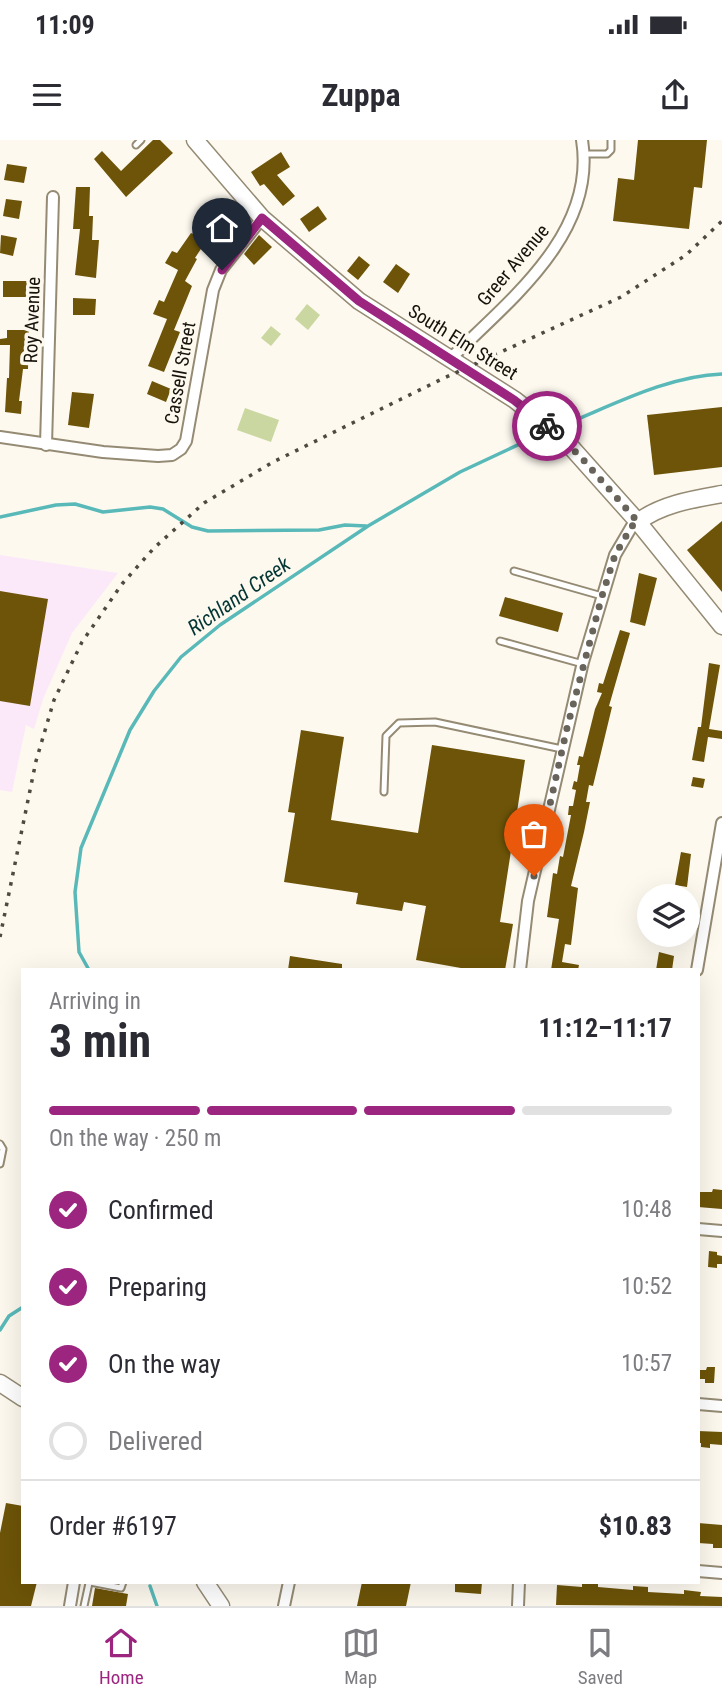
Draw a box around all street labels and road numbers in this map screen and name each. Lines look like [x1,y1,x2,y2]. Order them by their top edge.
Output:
street label: Greer Avenue [472,219,554,311]
street label: Roy Avenue [19,276,45,364]
street label: South Elm Street [404,299,522,385]
street label: Cassell Street [160,320,200,426]

